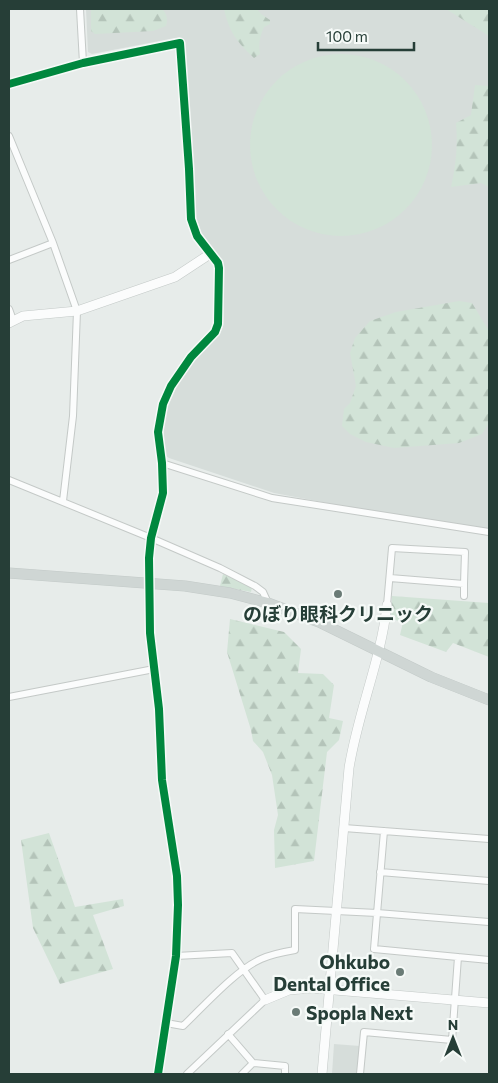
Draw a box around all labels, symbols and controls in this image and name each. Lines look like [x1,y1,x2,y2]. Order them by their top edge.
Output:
scale bar [318,20,414,52]
text: 100 m [326,27,368,45]
marker: のぼり眼科クリニック [332,588,344,600]
place label: のぼり眼科クリニック [243,602,433,625]
place label: Ohkubo Dental Office [273,950,390,995]
marker: Ohkubo Dental Office [394,966,406,978]
place label: Spopla Next [306,1001,413,1024]
marker: Spopla Next [290,1006,302,1018]
north arrow [428,1013,478,1063]
text: N [448,1016,458,1033]

